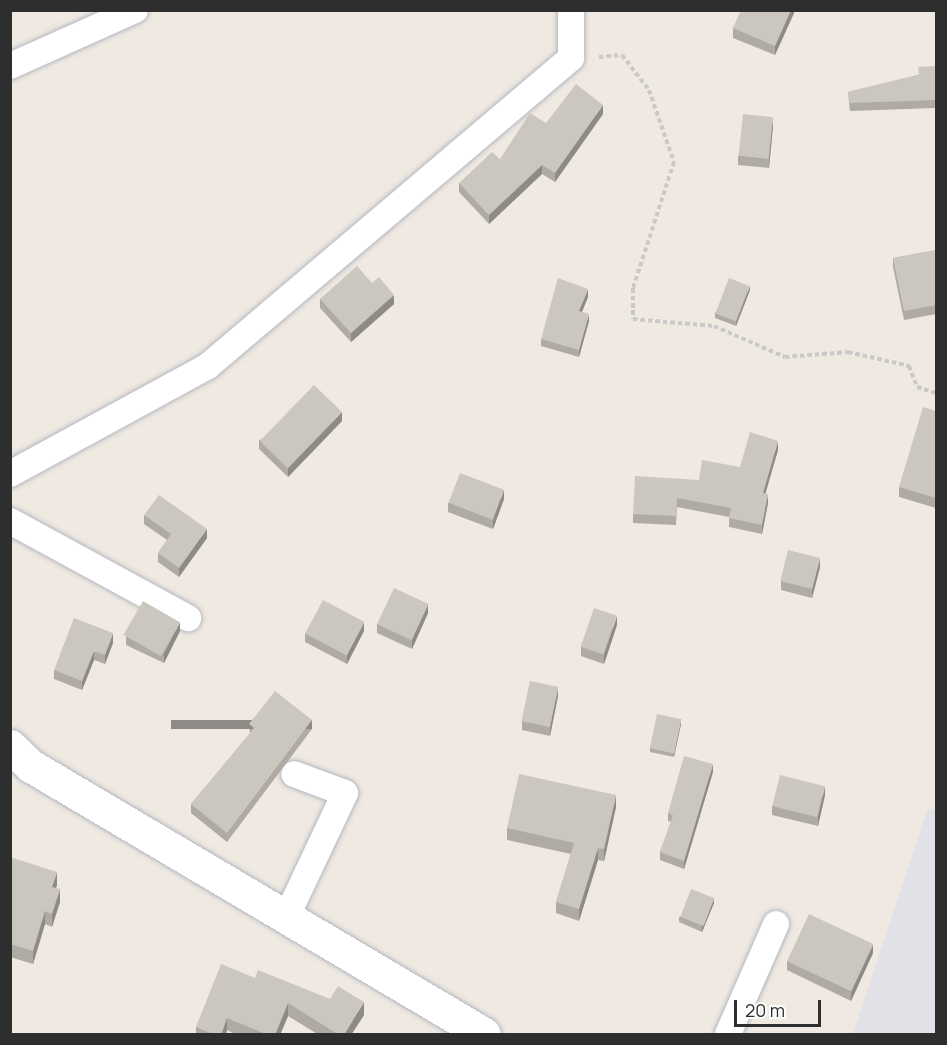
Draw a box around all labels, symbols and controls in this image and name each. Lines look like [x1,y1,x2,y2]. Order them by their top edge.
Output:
scale bar [737,988,824,1026]
text: 20 m [745,998,785,1022]

